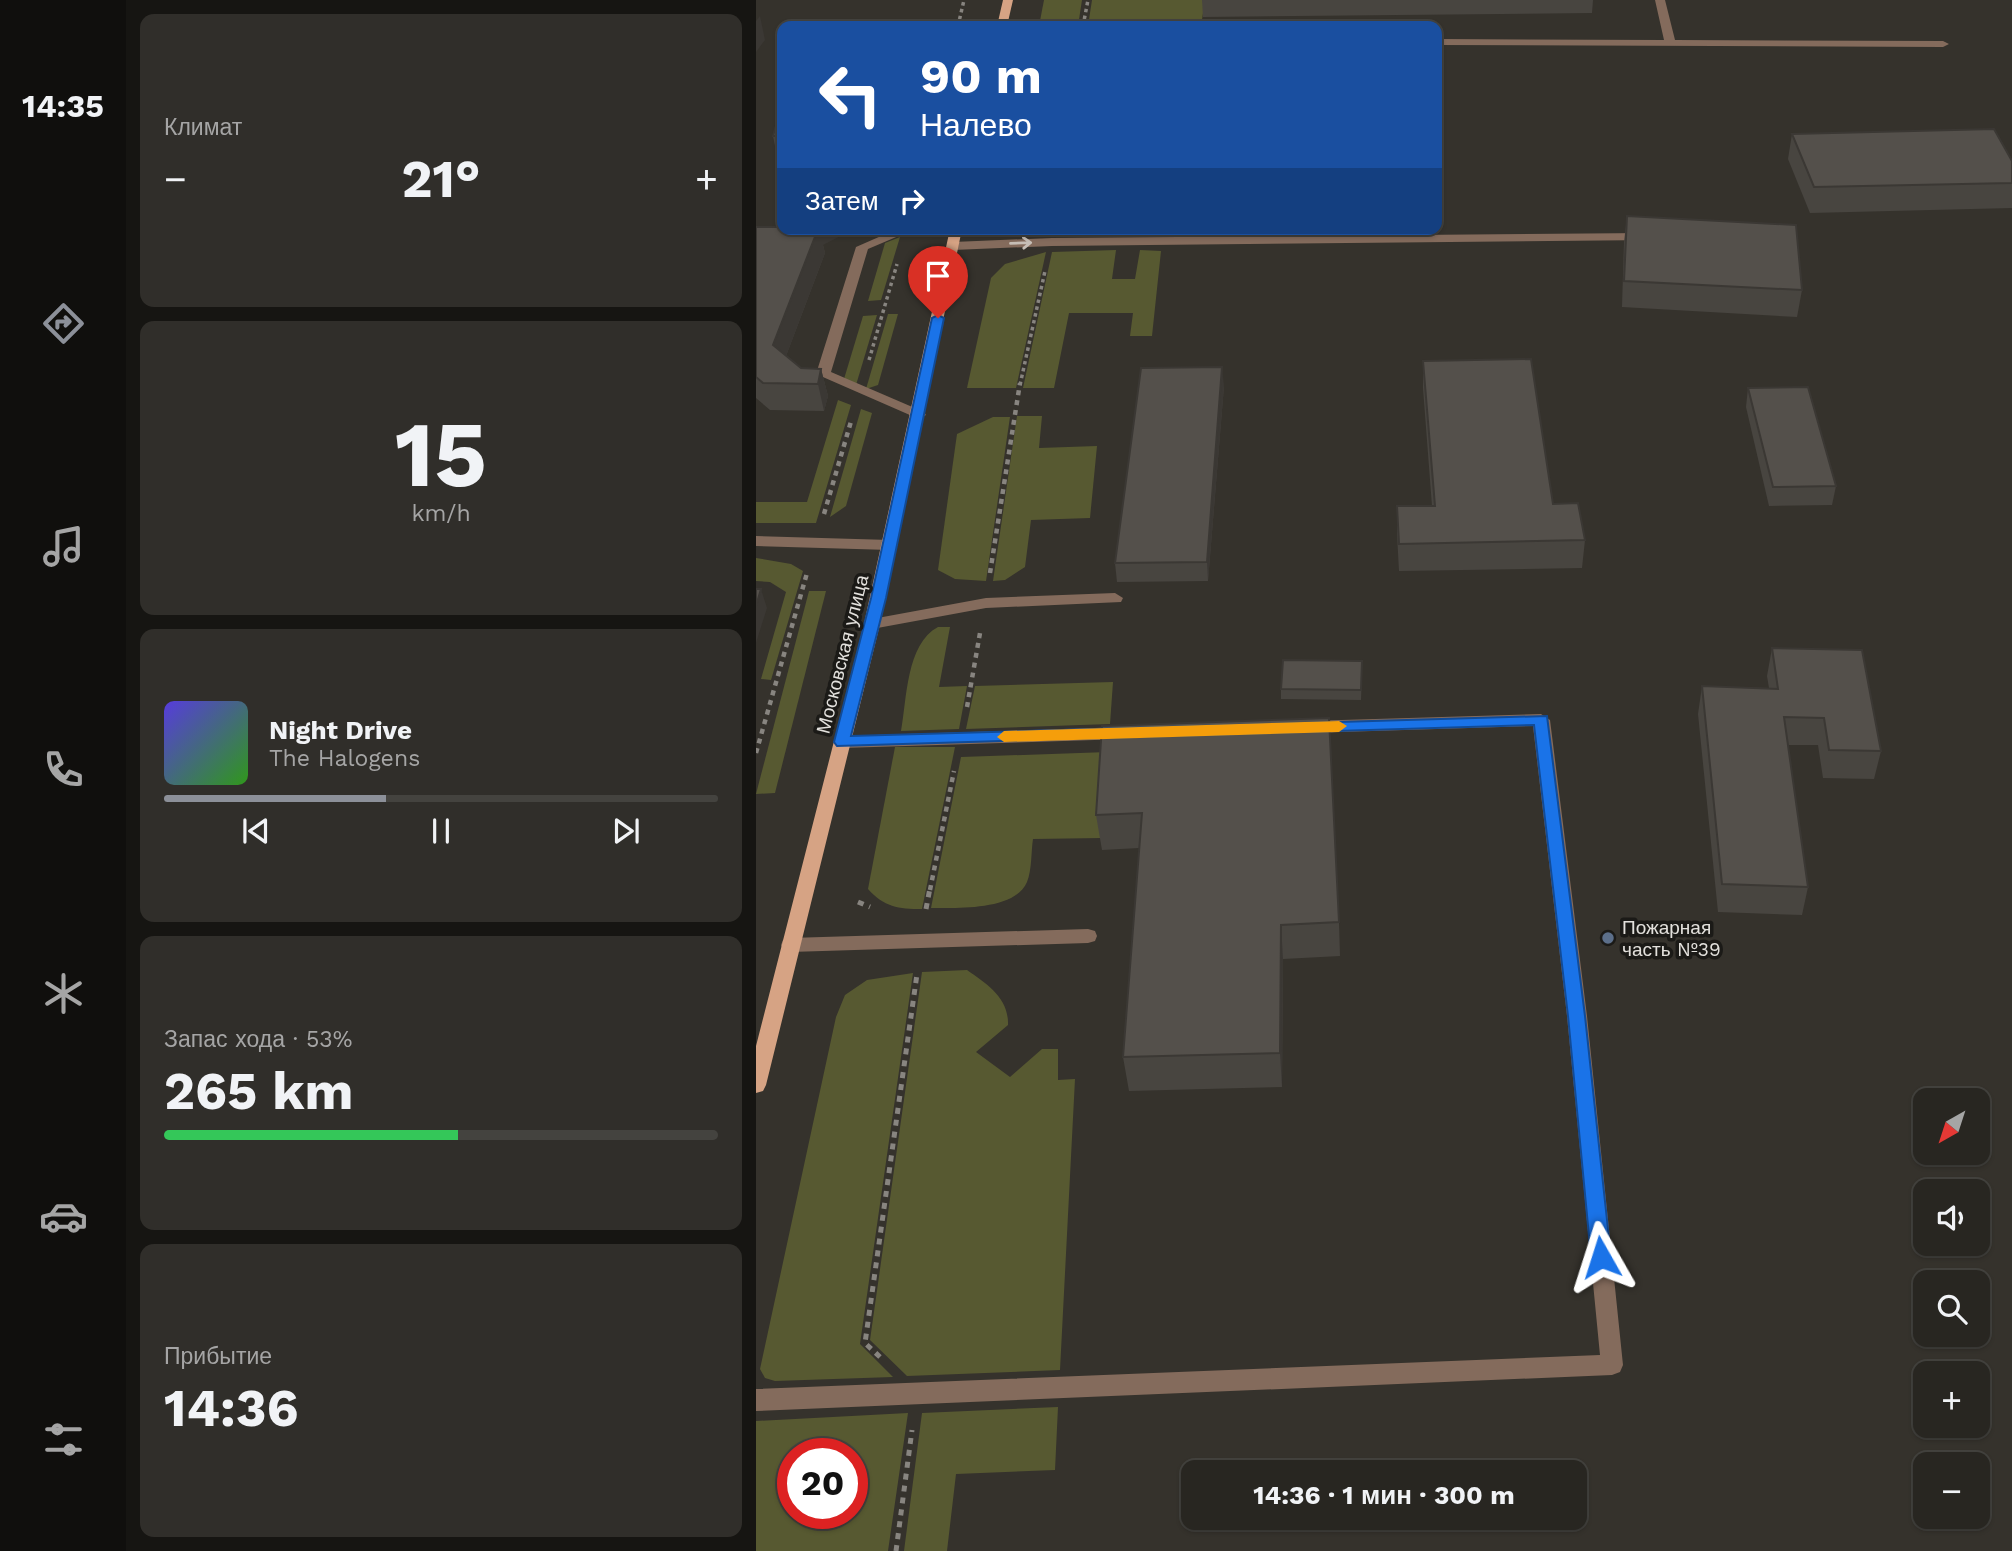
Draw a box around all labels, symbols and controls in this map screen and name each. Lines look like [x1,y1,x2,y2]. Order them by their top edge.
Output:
text: 90 m [920,47,1042,105]
icon: left [805,49,896,140]
text: 14:35 [22,87,104,125]
text: Налево [920,106,1032,144]
text: Климат [164,114,242,141]
text: 21° [401,149,481,210]
text: − [164,157,187,201]
text: + [695,157,718,201]
icon: right [893,182,931,220]
text: Затем [805,186,879,216]
one-way arrow [1009,237,1032,250]
pin [908,246,968,318]
icon: arrive [919,257,957,295]
icon: directions [39,299,88,348]
text: 15 [395,401,487,508]
text: km/h [411,500,471,527]
icon: music [39,522,88,571]
street label: Московская улица [812,572,873,736]
text: Night Drive [269,715,412,745]
icon: phone [39,745,88,794]
text: The Halogens [269,745,420,772]
icon: previous [237,812,275,850]
icon: pause [422,812,460,850]
icon: next [607,812,645,850]
place label: Пожарная часть №39 [1622,916,1721,961]
marker: Пожарная часть №39 [1600,930,1616,946]
icon: climate [39,969,88,1018]
text: Запас хода · 53% [164,1026,352,1053]
text: 265 km [164,1061,354,1122]
north arrow [1913,1088,1990,1166]
map controls [1913,1088,1990,1529]
button: sound [1913,1179,1990,1256]
icon: car [39,1192,88,1241]
position arrow [1564,1220,1638,1294]
button: search [1913,1270,1990,1347]
text: Прибытие [164,1343,272,1370]
button: + [1913,1361,1990,1438]
text: 14:36 [164,1378,299,1439]
icon: filters [39,1415,88,1464]
speed limit sign: 20 [777,1438,868,1529]
button: − [1913,1452,1990,1529]
text: 14:36 · 1 мин · 300 m [1253,1480,1515,1510]

